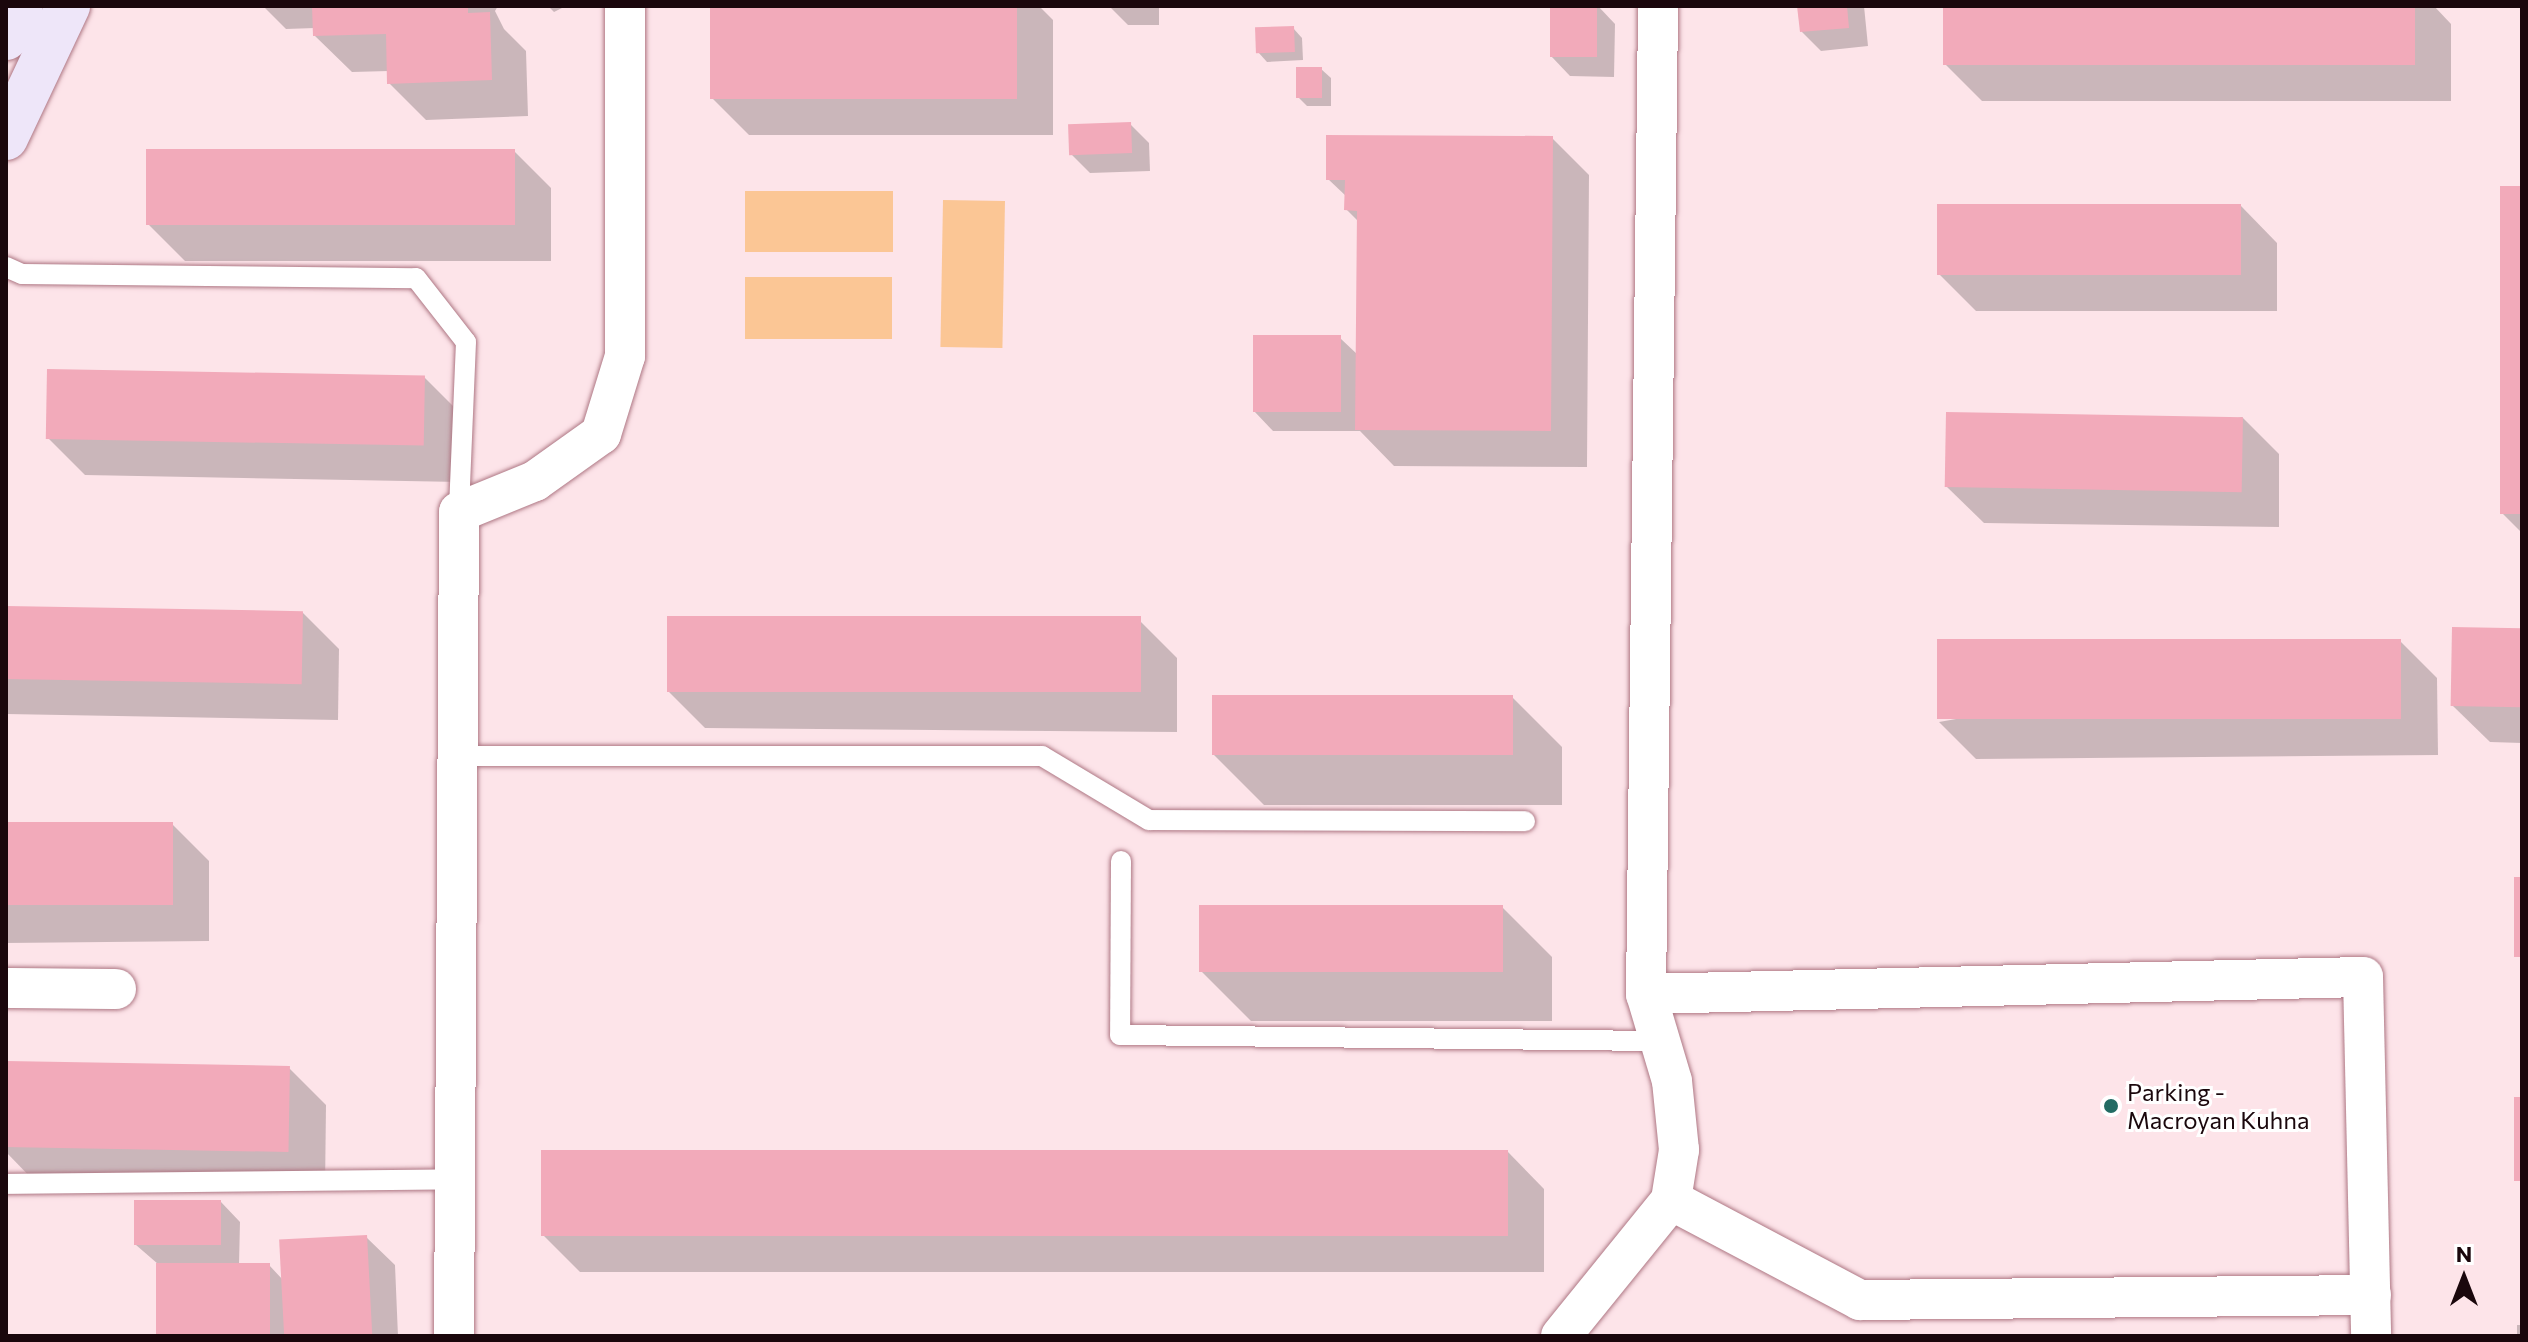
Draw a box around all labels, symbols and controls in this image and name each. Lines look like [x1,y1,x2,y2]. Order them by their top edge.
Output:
place label: Parking - Macroyan Kuhna [2127,1078,2310,1134]
marker: Parking - Macroyan Kuhna [2102,1097,2120,1115]
north arrow [2424,1238,2504,1318]
text: N [2456,1240,2472,1267]

